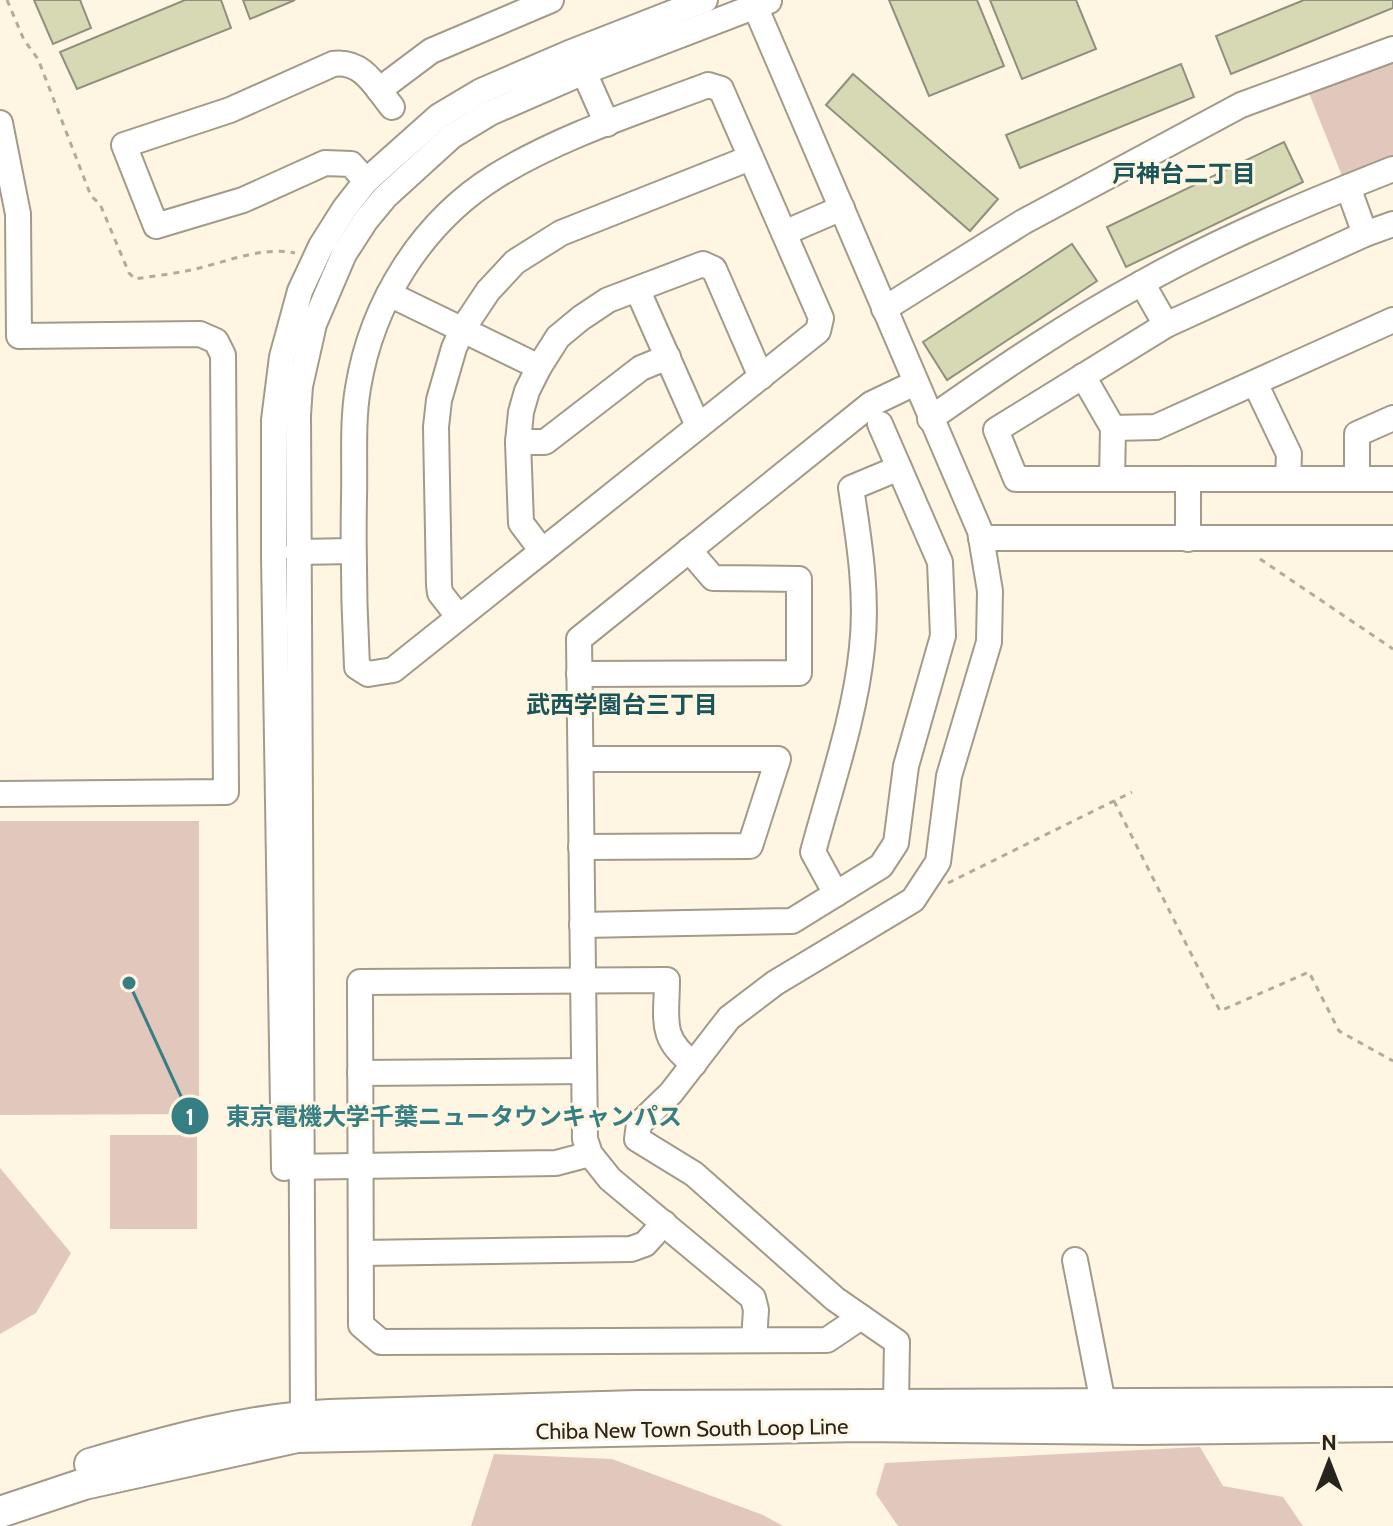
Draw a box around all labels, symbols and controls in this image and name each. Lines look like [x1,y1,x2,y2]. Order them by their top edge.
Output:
district label: 戸神台二丁目 [1112,159,1256,188]
district label: 武西学園台三丁目 [526,690,718,719]
callout: 東京電機大学千葉ニュータウンキャンパス [170,1092,698,1140]
text: 1 [186,1102,194,1131]
text: 東京電機大学千葉ニュータウンキャンパス [226,1102,682,1131]
street label: Chiba New Town South Loop Line [535,1413,849,1445]
north arrow [1289,1422,1369,1502]
text: N [1321,1429,1337,1456]

